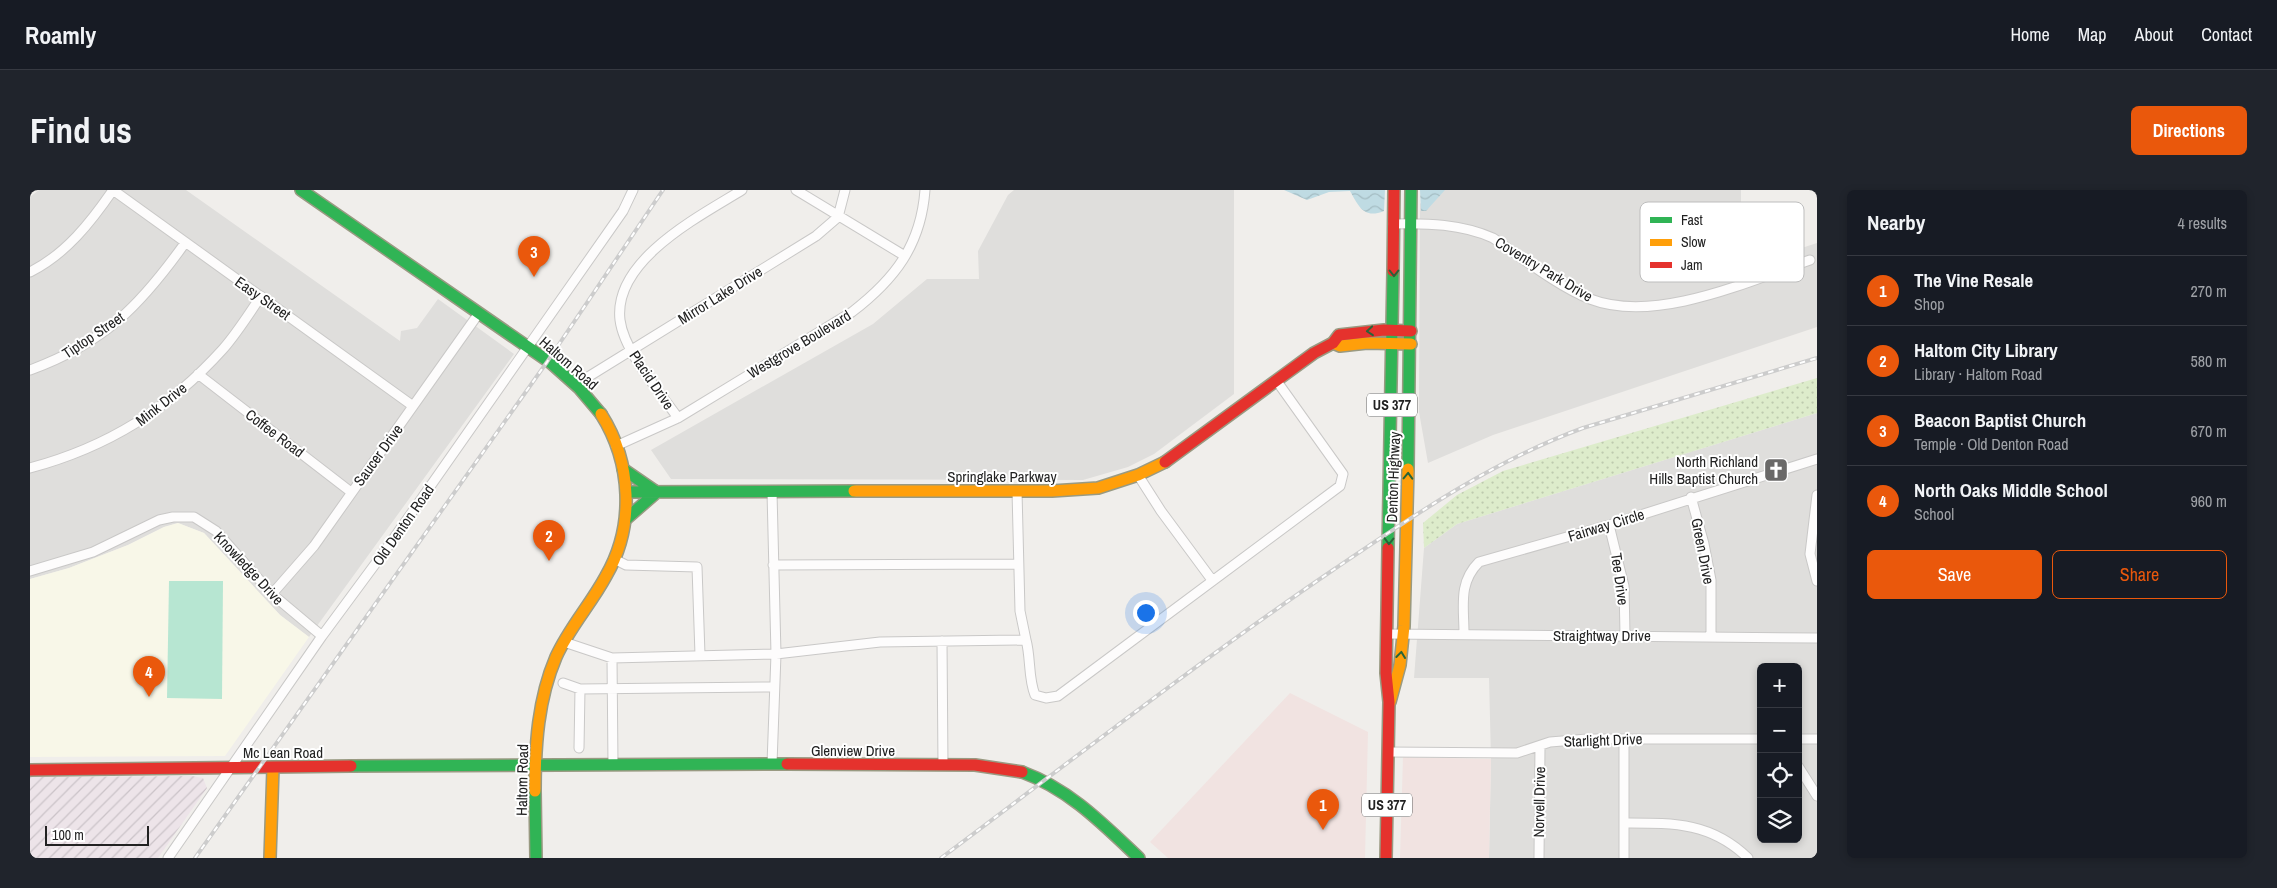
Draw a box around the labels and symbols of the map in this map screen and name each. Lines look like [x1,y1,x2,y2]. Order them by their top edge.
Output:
legend [1640,202,1804,282]
text: Fast [1681,211,1703,229]
street label: Coventry Park Drive [1491,231,1597,307]
text: Slow [1681,233,1707,251]
pin: 3 [518,236,550,277]
text: Jam [1681,256,1703,274]
street label: Mirror Lake Drive [674,261,766,329]
one-way arrow [1389,270,1399,277]
street label: Easy Street [231,271,296,325]
street label: Westgrove Boulevard [743,305,855,383]
street label: Tiptop Street [58,306,129,364]
one-way arrow [1366,325,1374,336]
street label: Haltom Road [535,332,603,394]
street label: Placid Drive [625,346,680,414]
street label: Mink Drive [131,377,191,431]
road number: US 377 [1367,394,1417,416]
street label: Coffee Road [241,404,309,462]
street label: Saucer Drive [348,420,408,490]
street label: Denton Highway [1381,430,1405,523]
place label: North Richland Hills Baptist Church [1649,451,1758,489]
church icon: North Richland Hills Baptist Church [1763,457,1789,483]
street label: Springlake Parkway [947,466,1058,487]
one-way arrow [1403,471,1414,479]
street label: Old Denton Road [367,480,439,570]
street label: Fairway Circle [1565,503,1647,547]
street label: Green Drive [1686,516,1720,586]
pin: 2 [533,520,565,561]
street label: Knowledge Drive [209,527,289,610]
one-way arrow [1384,537,1394,545]
street label: Tee Drive [1606,551,1634,607]
your location [1133,600,1159,626]
street label: Straightway Drive [1553,625,1651,646]
one-way arrow [1395,651,1406,659]
pin: 4 [133,656,165,697]
street label: Starlight Drive [1563,728,1643,752]
street label: Glenview Drive [811,740,895,761]
street label: Mc Lean Road [243,742,323,763]
street label: Haltom Road [511,744,533,816]
street label: Norvell Drive [1528,766,1550,838]
pin: 1 [1307,789,1339,830]
road number: US 377 [1362,794,1412,816]
scale bar [45,823,149,846]

